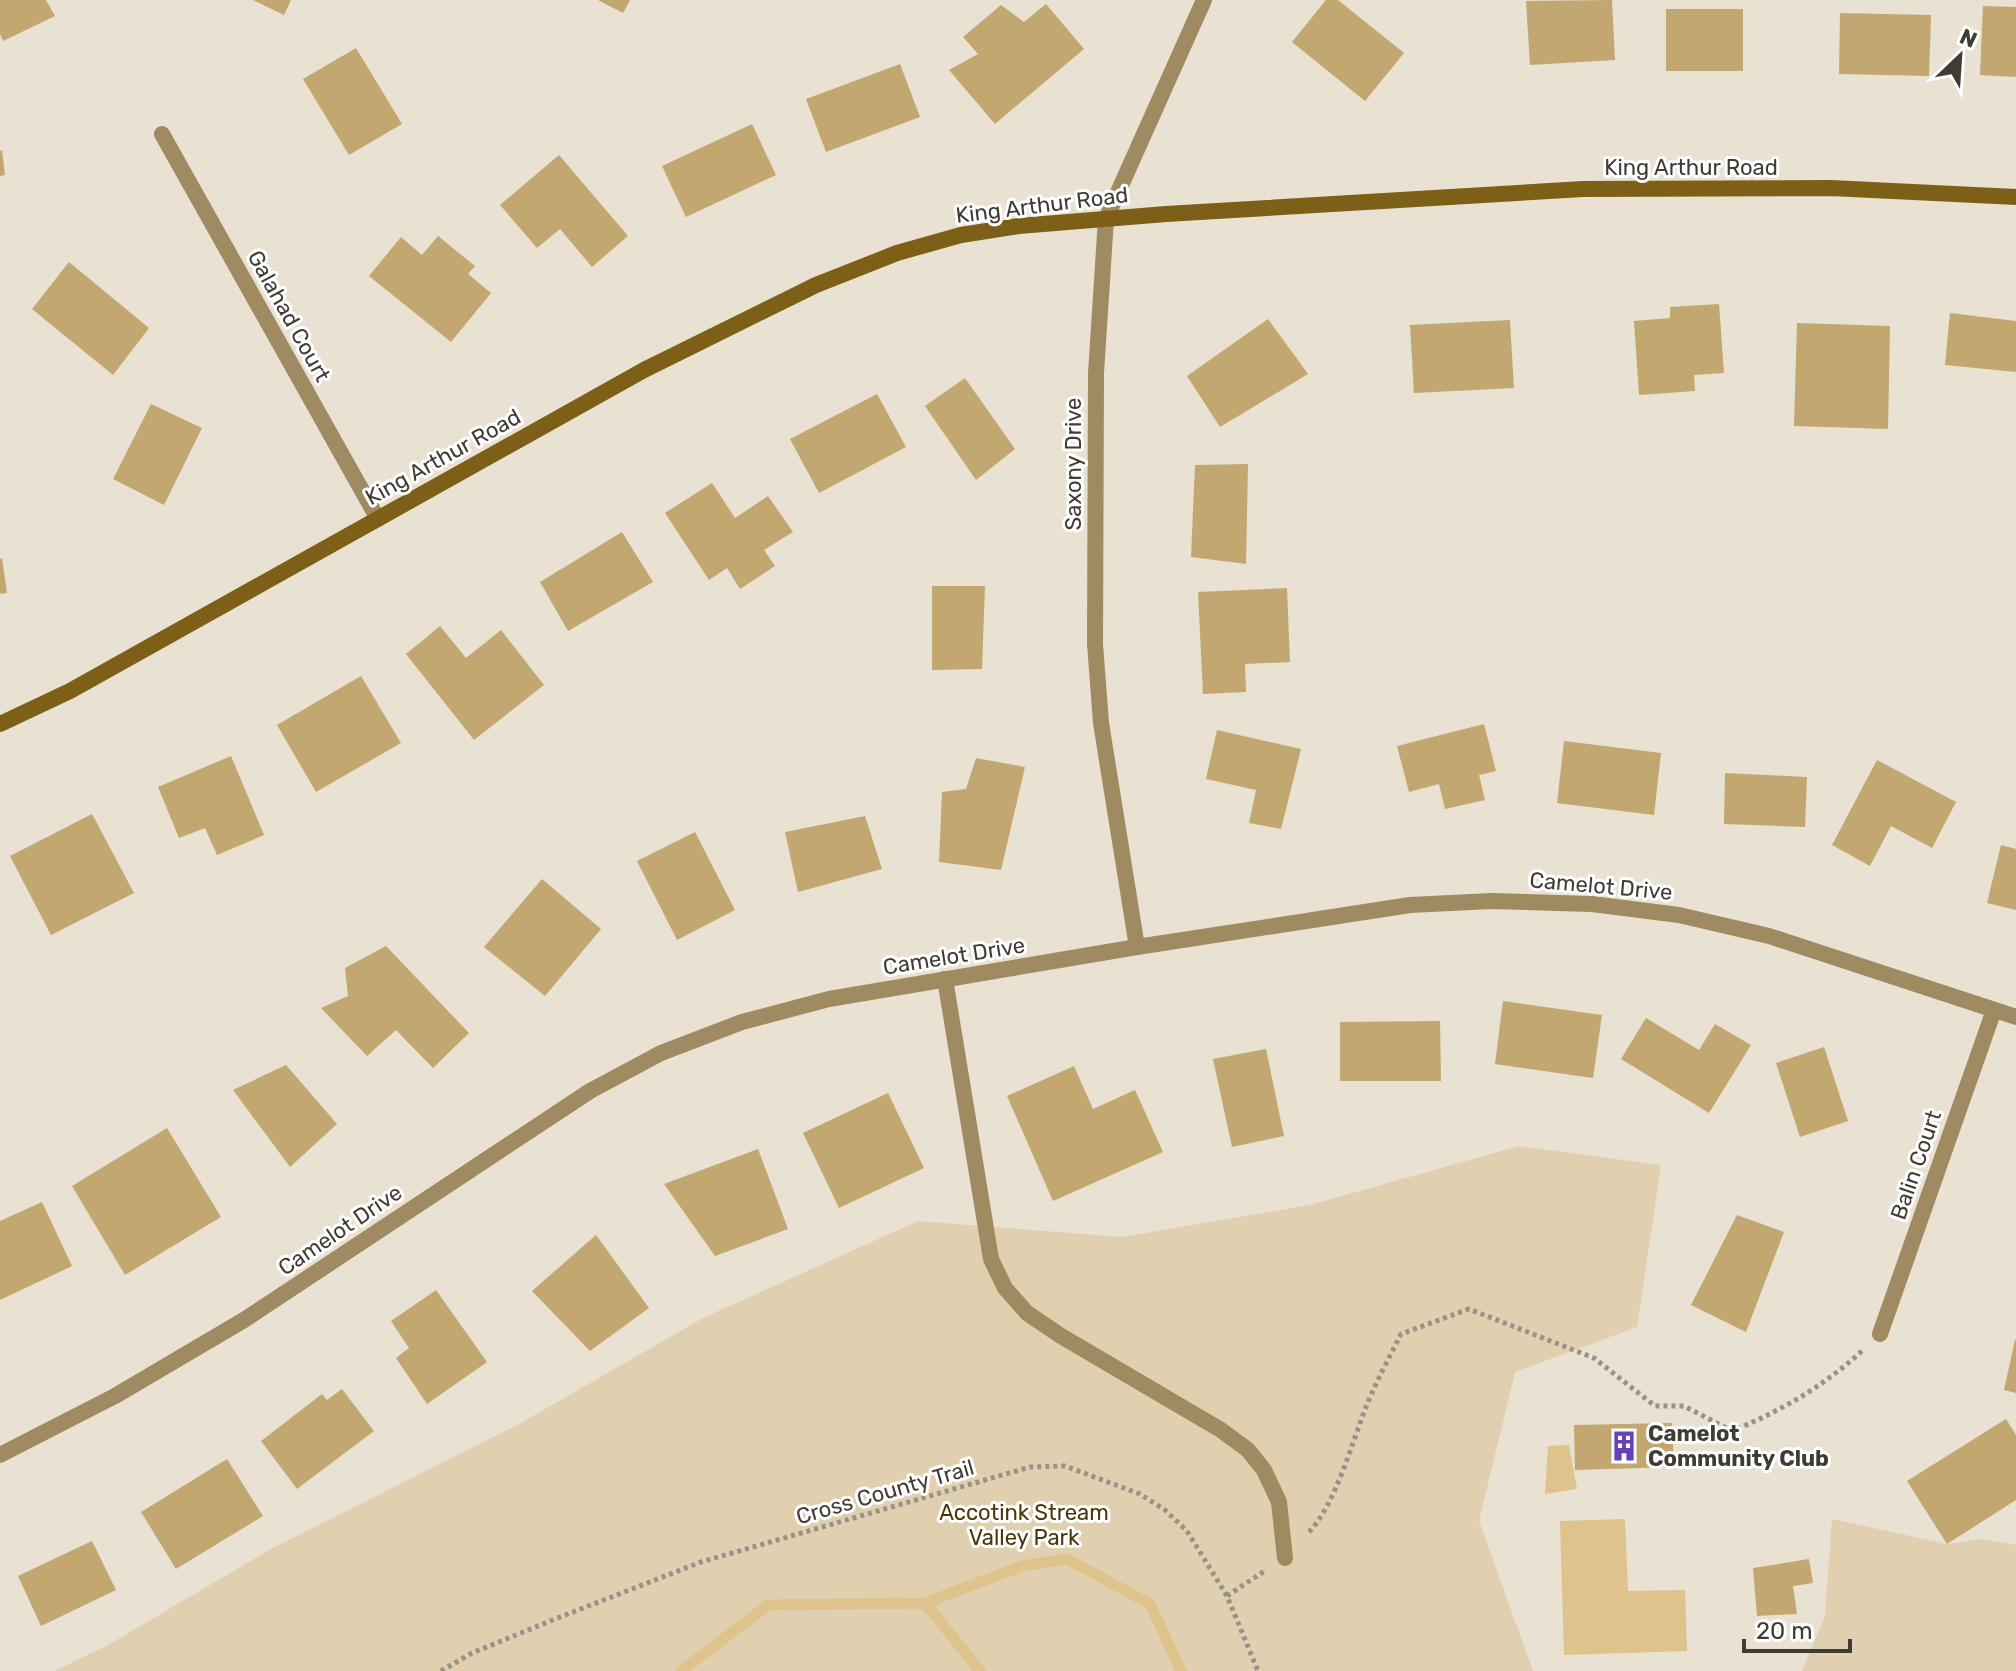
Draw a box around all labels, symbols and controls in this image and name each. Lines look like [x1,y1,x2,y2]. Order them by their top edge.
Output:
north arrow [1920,16,2000,96]
text: N [1955,23,1981,54]
street label: King Arthur Road [1604,154,1778,181]
street label: King Arthur Road [954,181,1130,229]
street label: Galahad Court [242,246,336,387]
street label: Saxony Drive [1060,398,1087,530]
street label: King Arthur Road [361,403,525,511]
street label: Camelot Drive [1528,866,1674,906]
street label: Camelot Drive [881,931,1027,981]
street label: Balin Court [1885,1106,1947,1223]
street label: Camelot Drive [273,1179,407,1281]
place label: Camelot Community Club [1648,1420,1829,1472]
building icon: Camelot Community Club [1607,1429,1641,1463]
street label: Cross County Trail [793,1454,977,1530]
park label: Accotink Stream Valley Park [939,1499,1109,1551]
scale bar [1744,1603,1850,1653]
text: 20 m [1756,1617,1813,1645]

